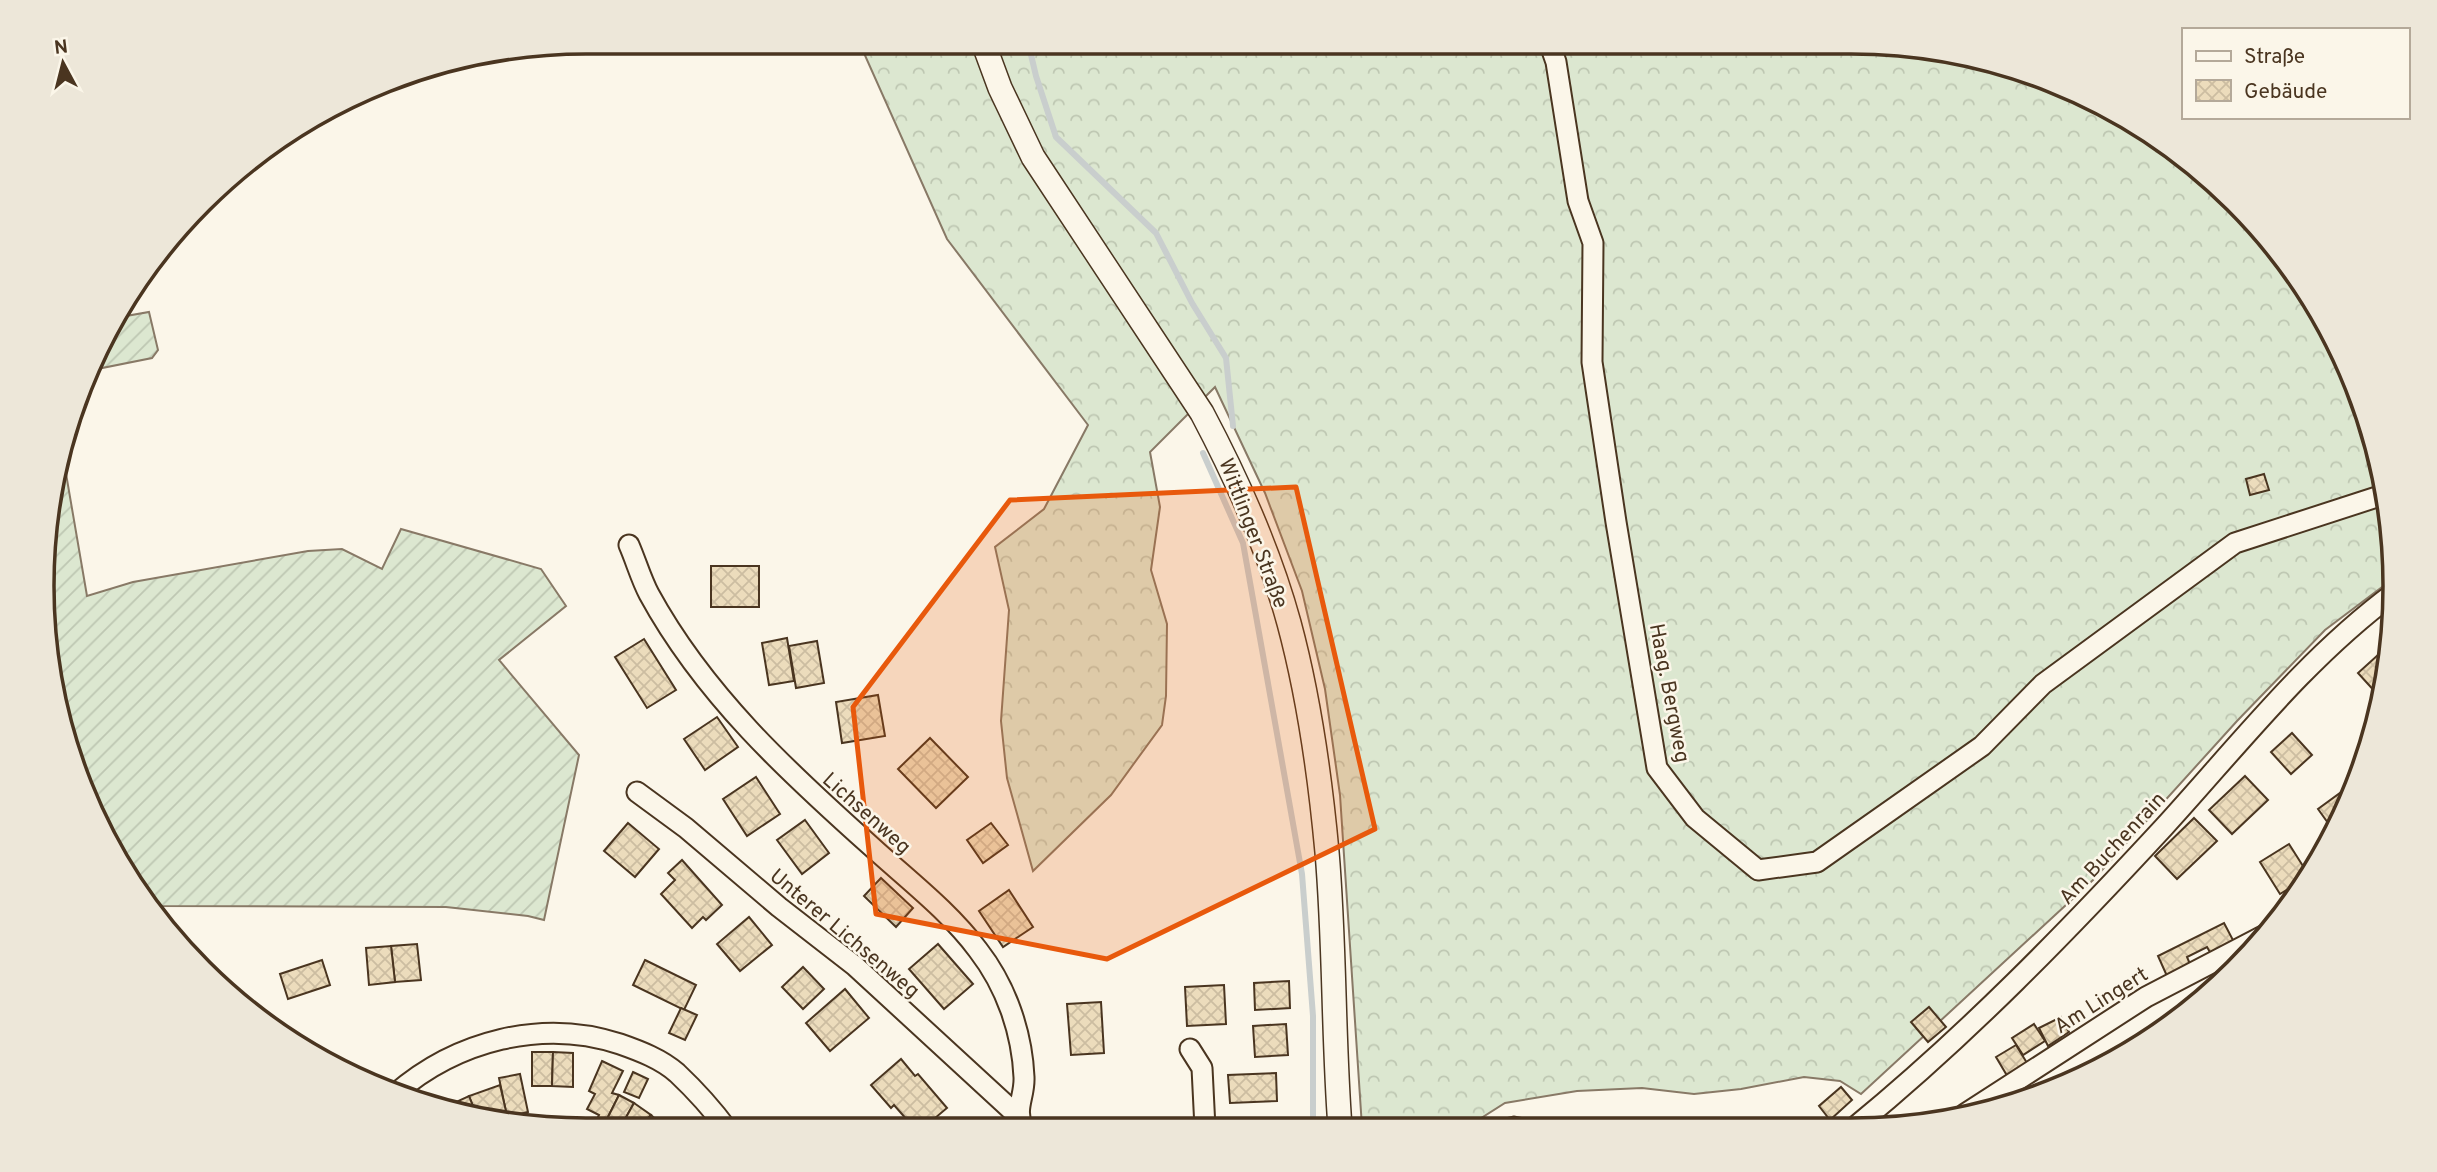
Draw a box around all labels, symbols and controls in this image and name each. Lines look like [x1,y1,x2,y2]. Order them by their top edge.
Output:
north arrow [28,28,98,98]
legend [2182,28,2409,119]
text: N [53,35,69,61]
text: Straße [2244,44,2305,71]
text: Gebäude [2244,79,2327,106]
street label: Wittlinger Straße [1212,455,1294,612]
street label: Haag. Bergweg [1642,621,1695,765]
street label: Lichsenweg [816,767,916,861]
street label: Am Buchenrain [2054,787,2172,911]
street label: Unterer Lichsenweg [763,863,925,1005]
street label: Am Lingert [2050,962,2154,1041]

